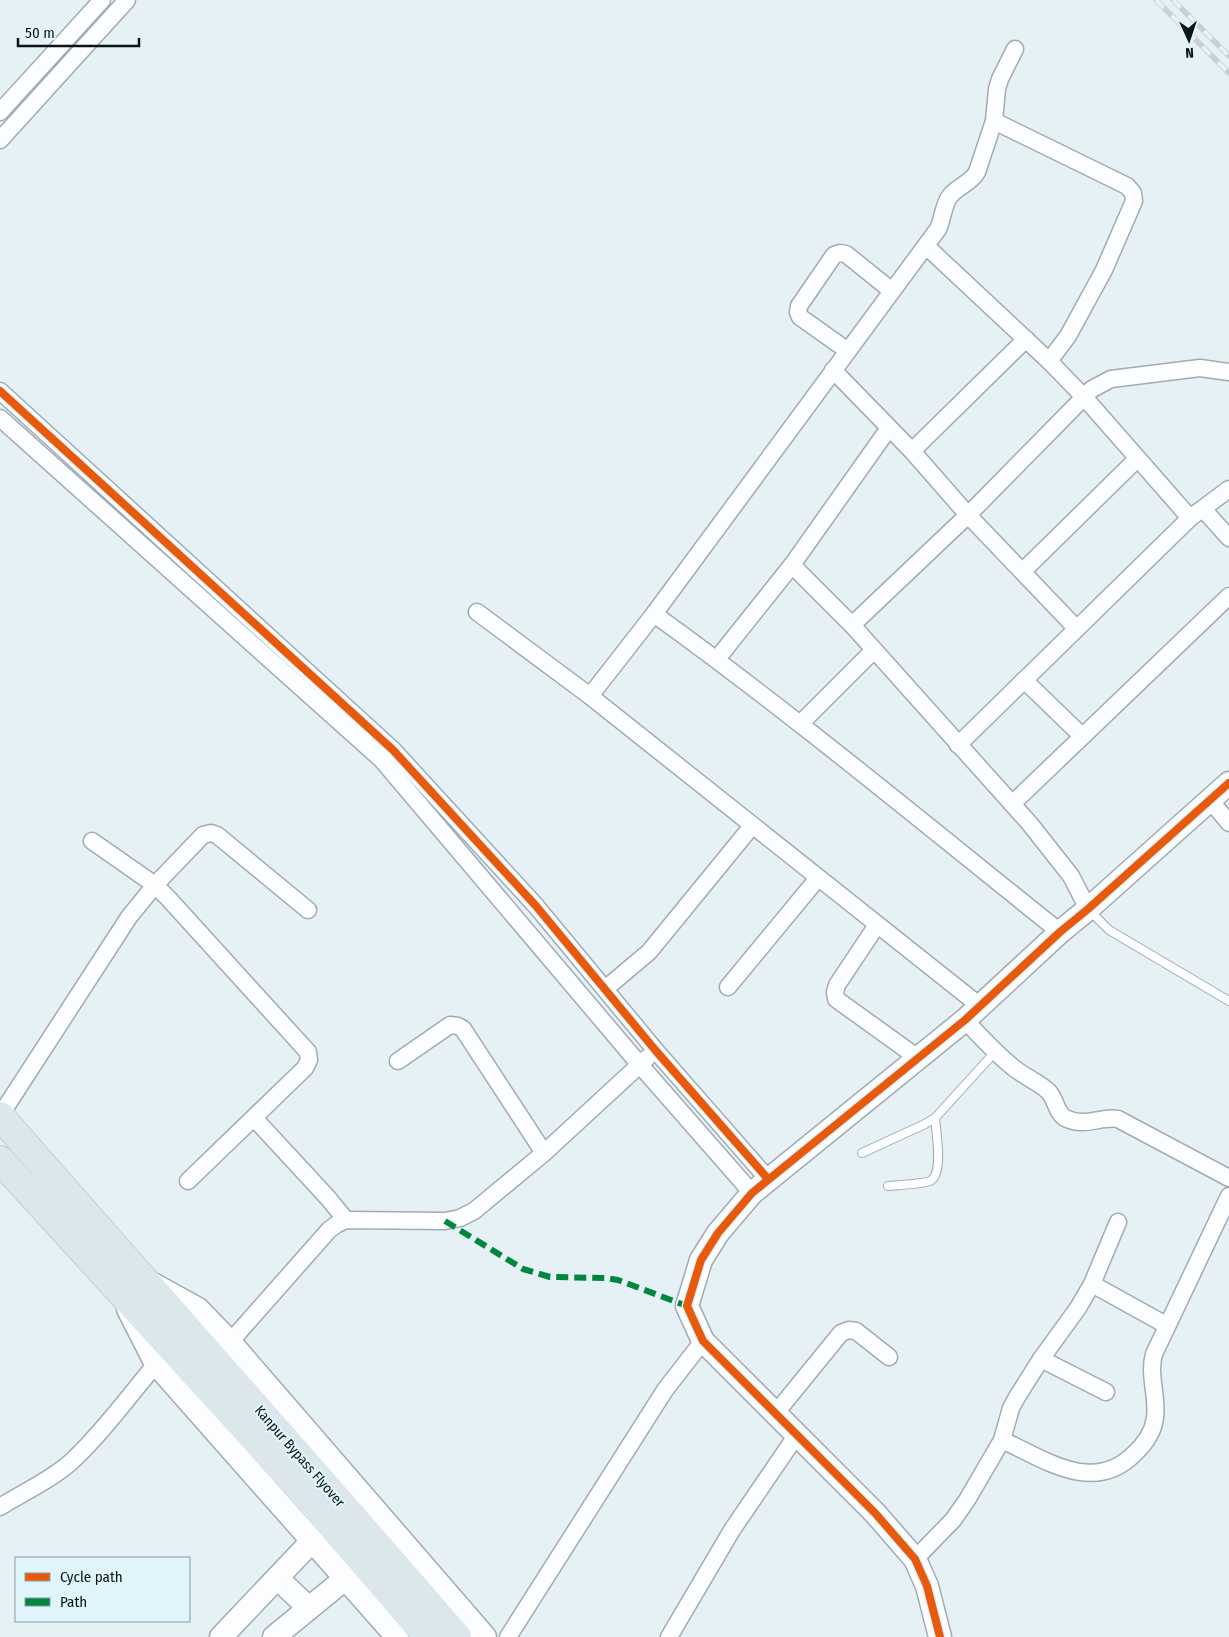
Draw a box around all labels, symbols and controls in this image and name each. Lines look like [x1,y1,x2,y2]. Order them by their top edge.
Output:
scale bar [18,15,139,47]
north arrow [1164,15,1214,65]
text: 50 m [25,24,55,42]
text: N [1185,44,1194,61]
street label: Kanpur Bypass Flyover [251,1402,348,1511]
legend [15,1557,190,1622]
text: Cycle path [60,1568,123,1586]
text: Path [60,1593,87,1611]

